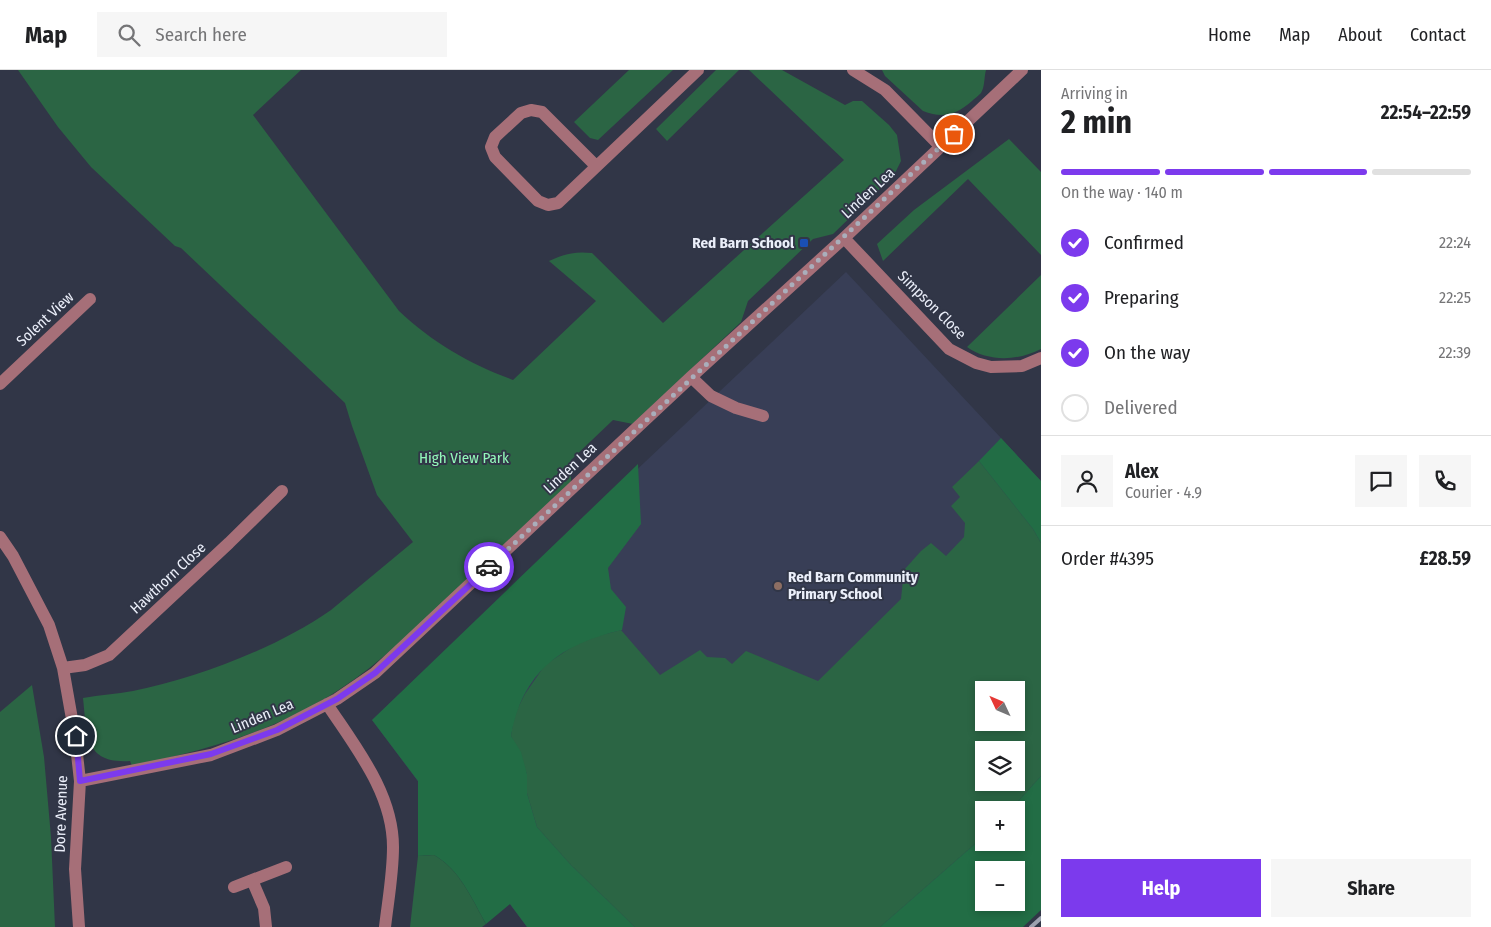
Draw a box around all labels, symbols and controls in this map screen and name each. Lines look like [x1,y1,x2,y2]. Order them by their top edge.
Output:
search box [97,12,447,57]
text: Map [25,21,67,49]
icon: search [115,21,143,49]
text: Search here [155,23,247,46]
text: Home [1208,24,1251,46]
text: Map [1279,24,1310,46]
text: About [1338,24,1382,46]
text: Contact [1410,24,1466,46]
text: Arriving in [1061,84,1128,103]
text: 22:54–22:59 [1381,101,1471,124]
text: 2 min [1061,103,1132,141]
pin [933,113,975,155]
icon: bag [940,120,968,148]
street label: Linden Lea [838,164,898,222]
text: On the way · 140 m [1061,183,1183,202]
icon: check [1061,229,1089,257]
text: Confirmed [1104,231,1184,254]
text: 22:24 [1439,233,1471,252]
place label: Red Barn School [692,234,795,252]
marker: Red Barn School [798,237,810,249]
street label: Simpson Close [894,267,970,343]
icon: check [1061,284,1089,312]
text: Preparing [1104,286,1179,309]
street label: Solent View [13,288,77,350]
text: 22:25 [1439,288,1471,307]
icon: check [1061,339,1089,367]
text: On the way [1104,341,1190,364]
text: 22:39 [1439,343,1471,362]
text: Delivered [1104,396,1178,419]
street label: Linden Lea [540,439,600,497]
park label: High View Park [419,449,509,467]
button: person [1061,455,1113,507]
button: chat [1355,455,1407,507]
button: phone [1419,455,1471,507]
text: Alex [1125,460,1159,483]
text: Courier · 4.9 [1125,483,1202,502]
street label: Hawthorn Close [127,538,209,618]
courier [464,542,514,592]
text: Order #4395 [1061,547,1154,570]
text: £28.59 [1419,547,1471,570]
icon: car [475,553,503,581]
place label: Red Barn Community Primary School [788,568,919,603]
marker: Red Barn Community Primary School [772,580,784,592]
north arrow [975,681,1025,731]
map controls [975,681,1025,911]
street label: Linden Lea [228,695,296,737]
pin [55,715,97,757]
icon: home [62,722,90,750]
button: layers [975,741,1025,791]
street label: Dore Avenue [51,775,71,853]
button: + [975,801,1025,851]
button: Help [1061,859,1261,917]
button: Share [1271,859,1471,917]
button: − [975,861,1025,911]

